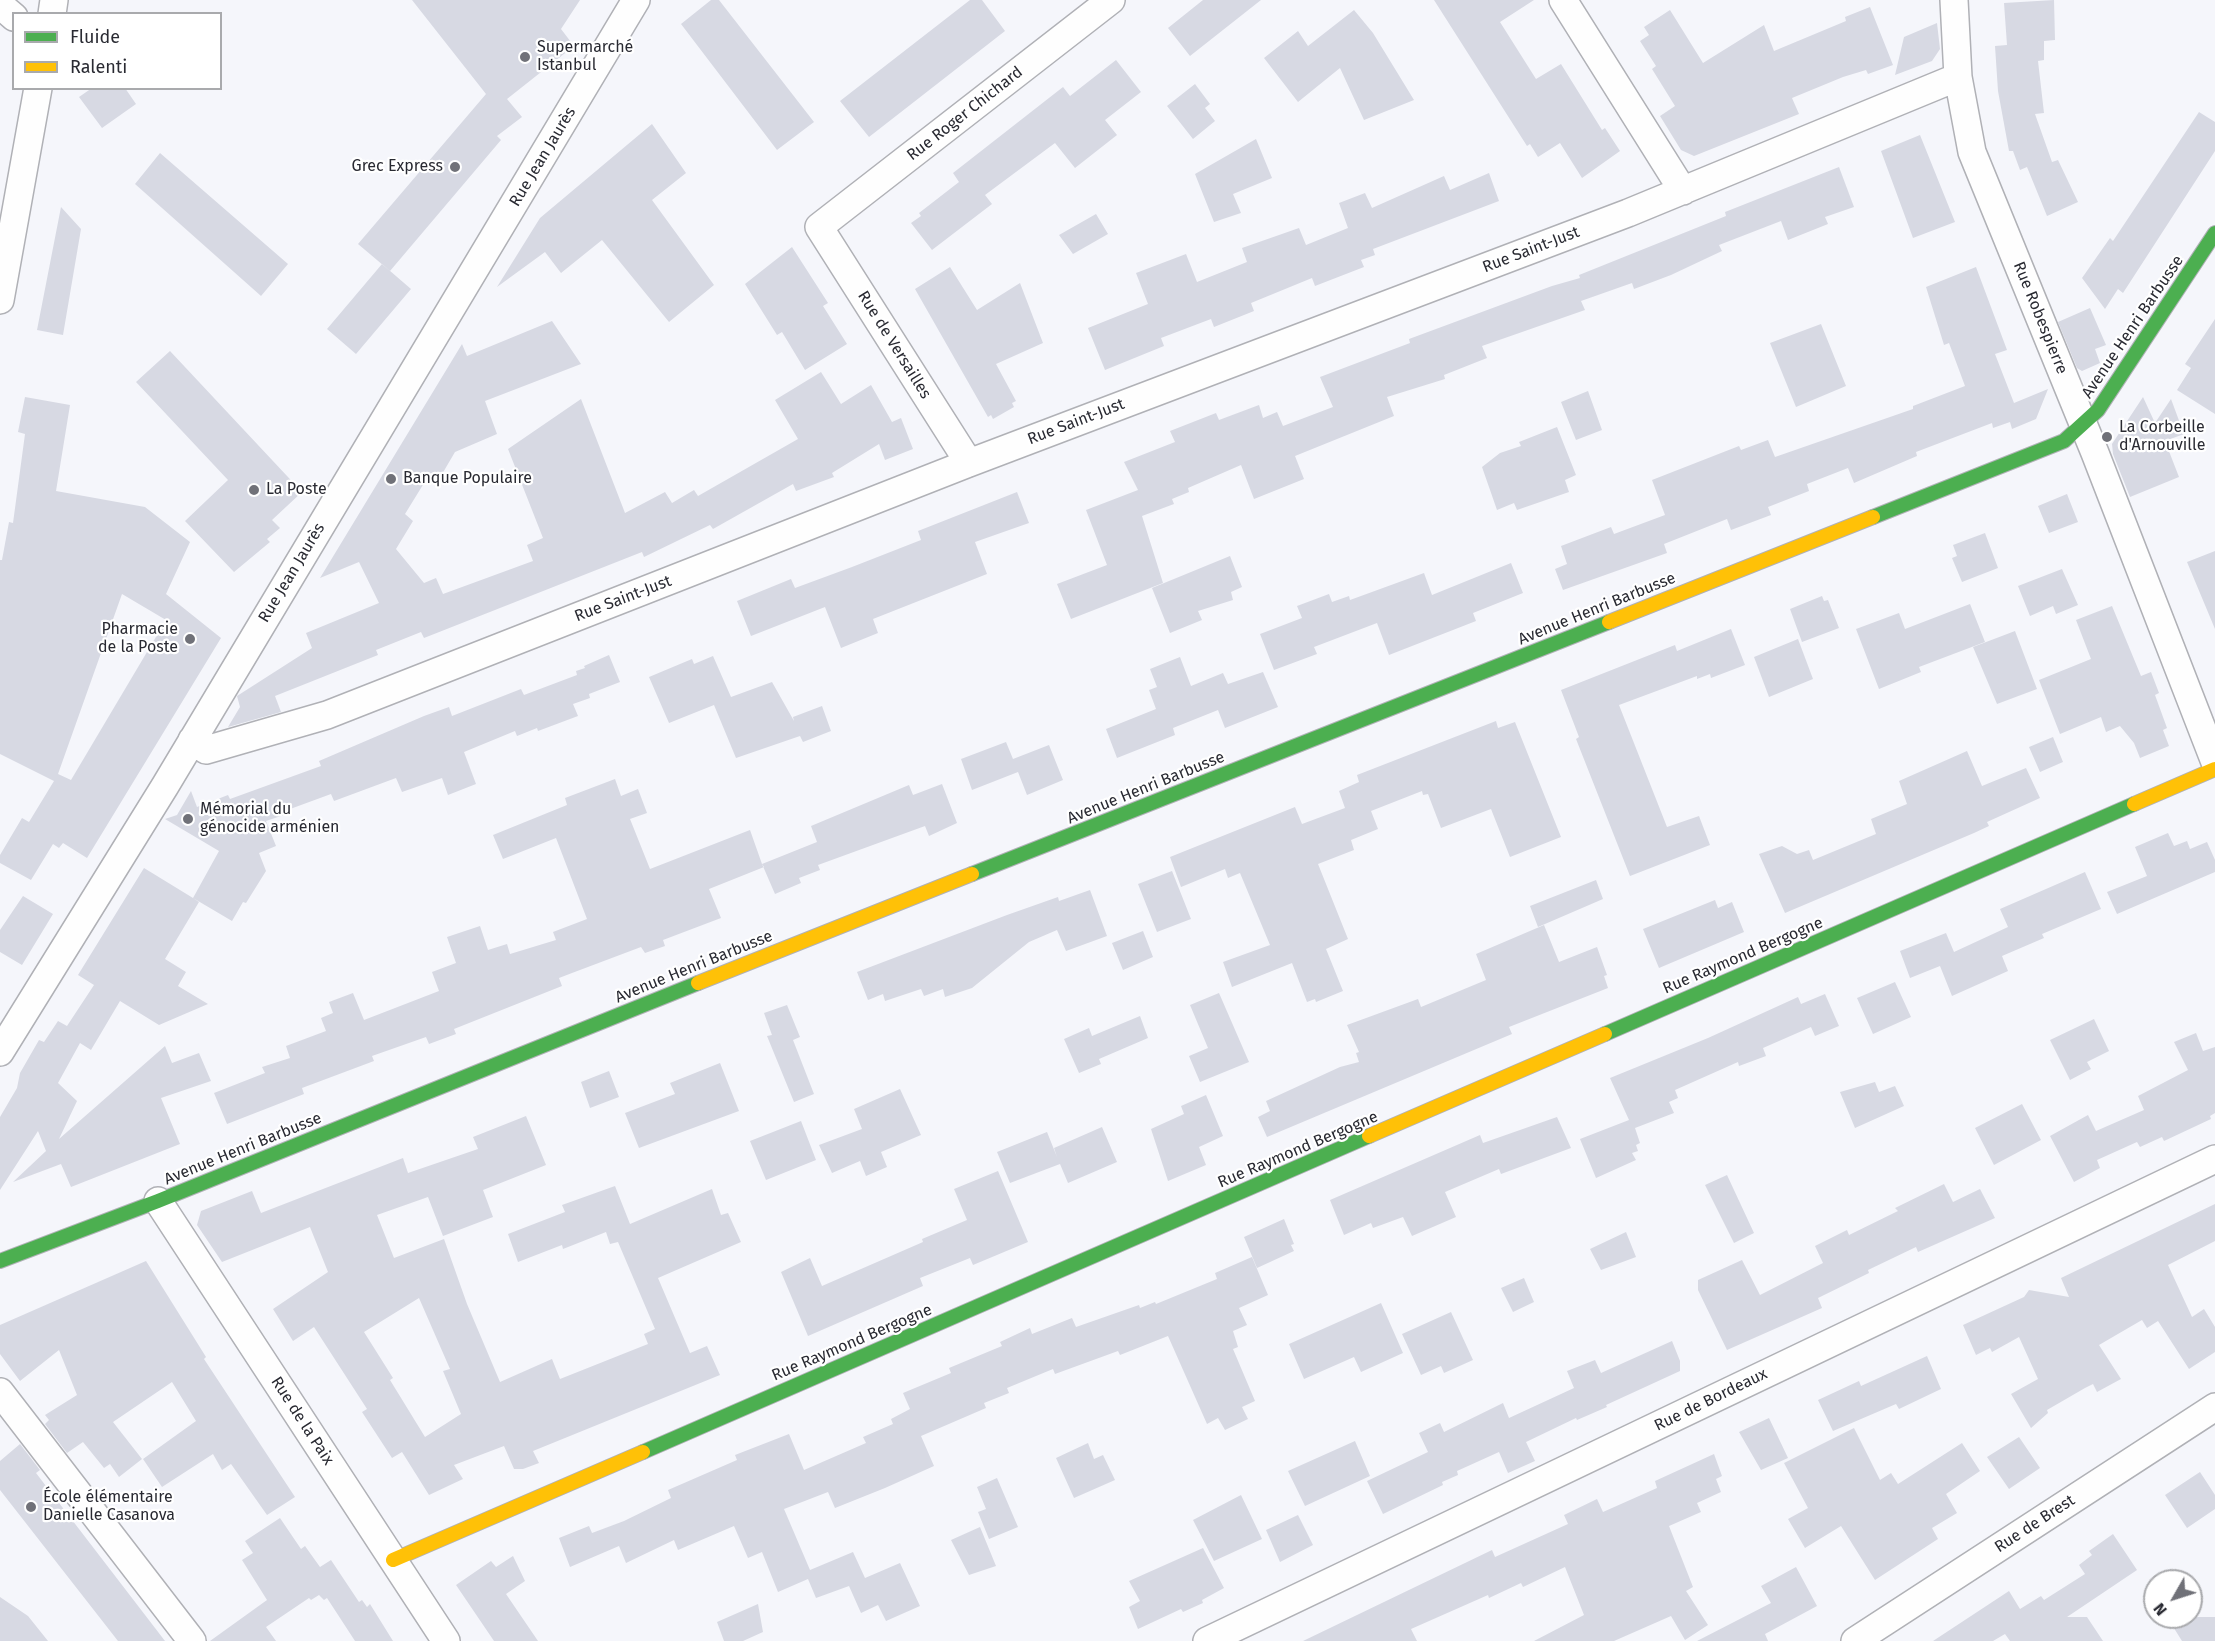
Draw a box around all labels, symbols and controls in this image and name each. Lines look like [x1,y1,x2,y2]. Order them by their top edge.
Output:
legend [12,12,222,90]
text: Fluide [70,26,120,48]
place label: Supermarché Istanbul [537,38,633,76]
marker: Supermarché Istanbul [518,50,532,64]
text: Ralenti [70,56,127,78]
street label: Rue Roger Chichard [903,63,1027,165]
street label: Rue Jean Jaurès [506,104,580,210]
place label: Grec Express [352,157,443,177]
marker: Grec Express [448,160,462,174]
street label: Rue Saint-Just [1480,223,1582,277]
street label: Avenue Henri Barbusse [2078,252,2188,402]
street label: Rue Robespierre [2009,259,2071,377]
street label: Rue de Versailles [853,287,935,403]
street label: Rue Saint-Just [1025,395,1127,449]
place label: La Corbeille d'Arnouville [2119,418,2205,456]
marker: La Corbeille d'Arnouville [2100,430,2114,444]
place label: Banque Populaire [403,469,532,489]
marker: Banque Populaire [384,472,398,486]
place label: La Poste [266,480,327,500]
marker: La Poste [247,483,261,497]
street label: Rue Jean Jaurès [255,520,329,626]
street label: Avenue Henri Barbusse [1515,569,1679,649]
street label: Rue Saint-Just [572,572,674,626]
place label: Pharmacie de la Poste [98,620,178,658]
marker: Pharmacie de la Poste [183,632,197,646]
street label: Avenue Henri Barbusse [1064,748,1228,828]
place label: Mémorial du génocide arménien [200,800,339,838]
marker: Mémorial du génocide arménien [181,812,195,826]
street label: Rue Raymond Bergogne [1660,914,1826,998]
street label: Avenue Henri Barbusse [612,927,776,1007]
street label: Rue Raymond Bergogne [1215,1108,1381,1192]
street label: Avenue Henri Barbusse [161,1109,325,1189]
street label: Rue Raymond Bergogne [769,1301,935,1385]
street label: Rue de Bordeaux [1651,1364,1771,1436]
street label: Rue de la Paix [266,1373,338,1469]
place label: École élémentaire Danielle Casanova [43,1488,175,1526]
street label: Rue de Brest [1991,1491,2079,1557]
marker: École élémentaire Danielle Casanova [24,1500,38,1514]
north arrow [2143,1569,2203,1629]
text: N [2149,1599,2171,1619]

